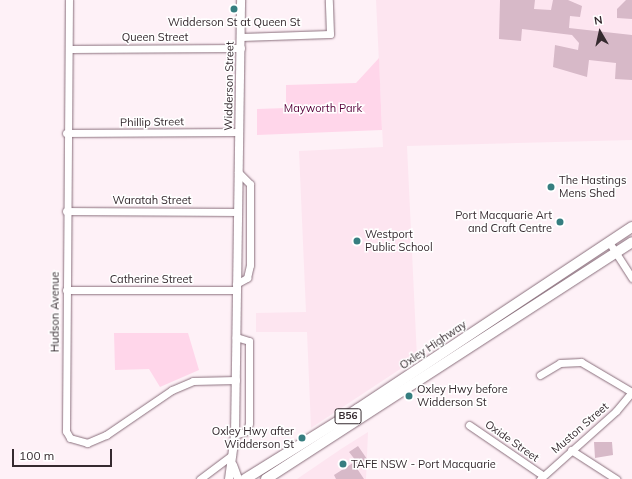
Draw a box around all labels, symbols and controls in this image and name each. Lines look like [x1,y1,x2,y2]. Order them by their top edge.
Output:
marker: Widderson St at Queen St [229,4,239,14]
north arrow [580,12,620,52]
text: N [593,13,603,28]
place label: Widderson St at Queen St [168,15,300,29]
street label: Queen Street [122,30,188,44]
street label: Widderson Street [222,41,236,131]
park label: Mayworth Park [284,101,362,115]
street label: Phillip Street [120,115,184,129]
place label: The Hastings Mens Shed [559,174,626,200]
marker: The Hastings Mens Shed [546,182,556,192]
street label: Waratah Street [113,193,191,207]
place label: Port Macquarie Art and Craft Centre [455,209,552,235]
marker: Port Macquarie Art and Craft Centre [555,217,565,227]
place label: Westport Public School [365,228,433,254]
marker: Westport Public School [352,236,362,246]
street label: Hudson Avenue [48,272,62,352]
street label: Catherine Street [110,272,192,286]
street label: Oxley Highway [397,318,469,372]
place label: Oxley Hwy before Widderson St [417,383,508,409]
marker: Oxley Hwy before Widderson St [404,391,414,401]
street label: Muston Street [549,400,611,456]
road number: B56 [334,408,362,424]
street label: Oxide Street [482,418,542,464]
place label: Oxley Hwy after Widderson St [212,425,294,451]
marker: Oxley Hwy after Widderson St [297,433,307,443]
scale bar [14,441,114,467]
text: 100 m [19,448,54,463]
place label: TAFE NSW - Port Macquarie [351,457,496,471]
marker: TAFE NSW - Port Macquarie [338,459,348,469]

